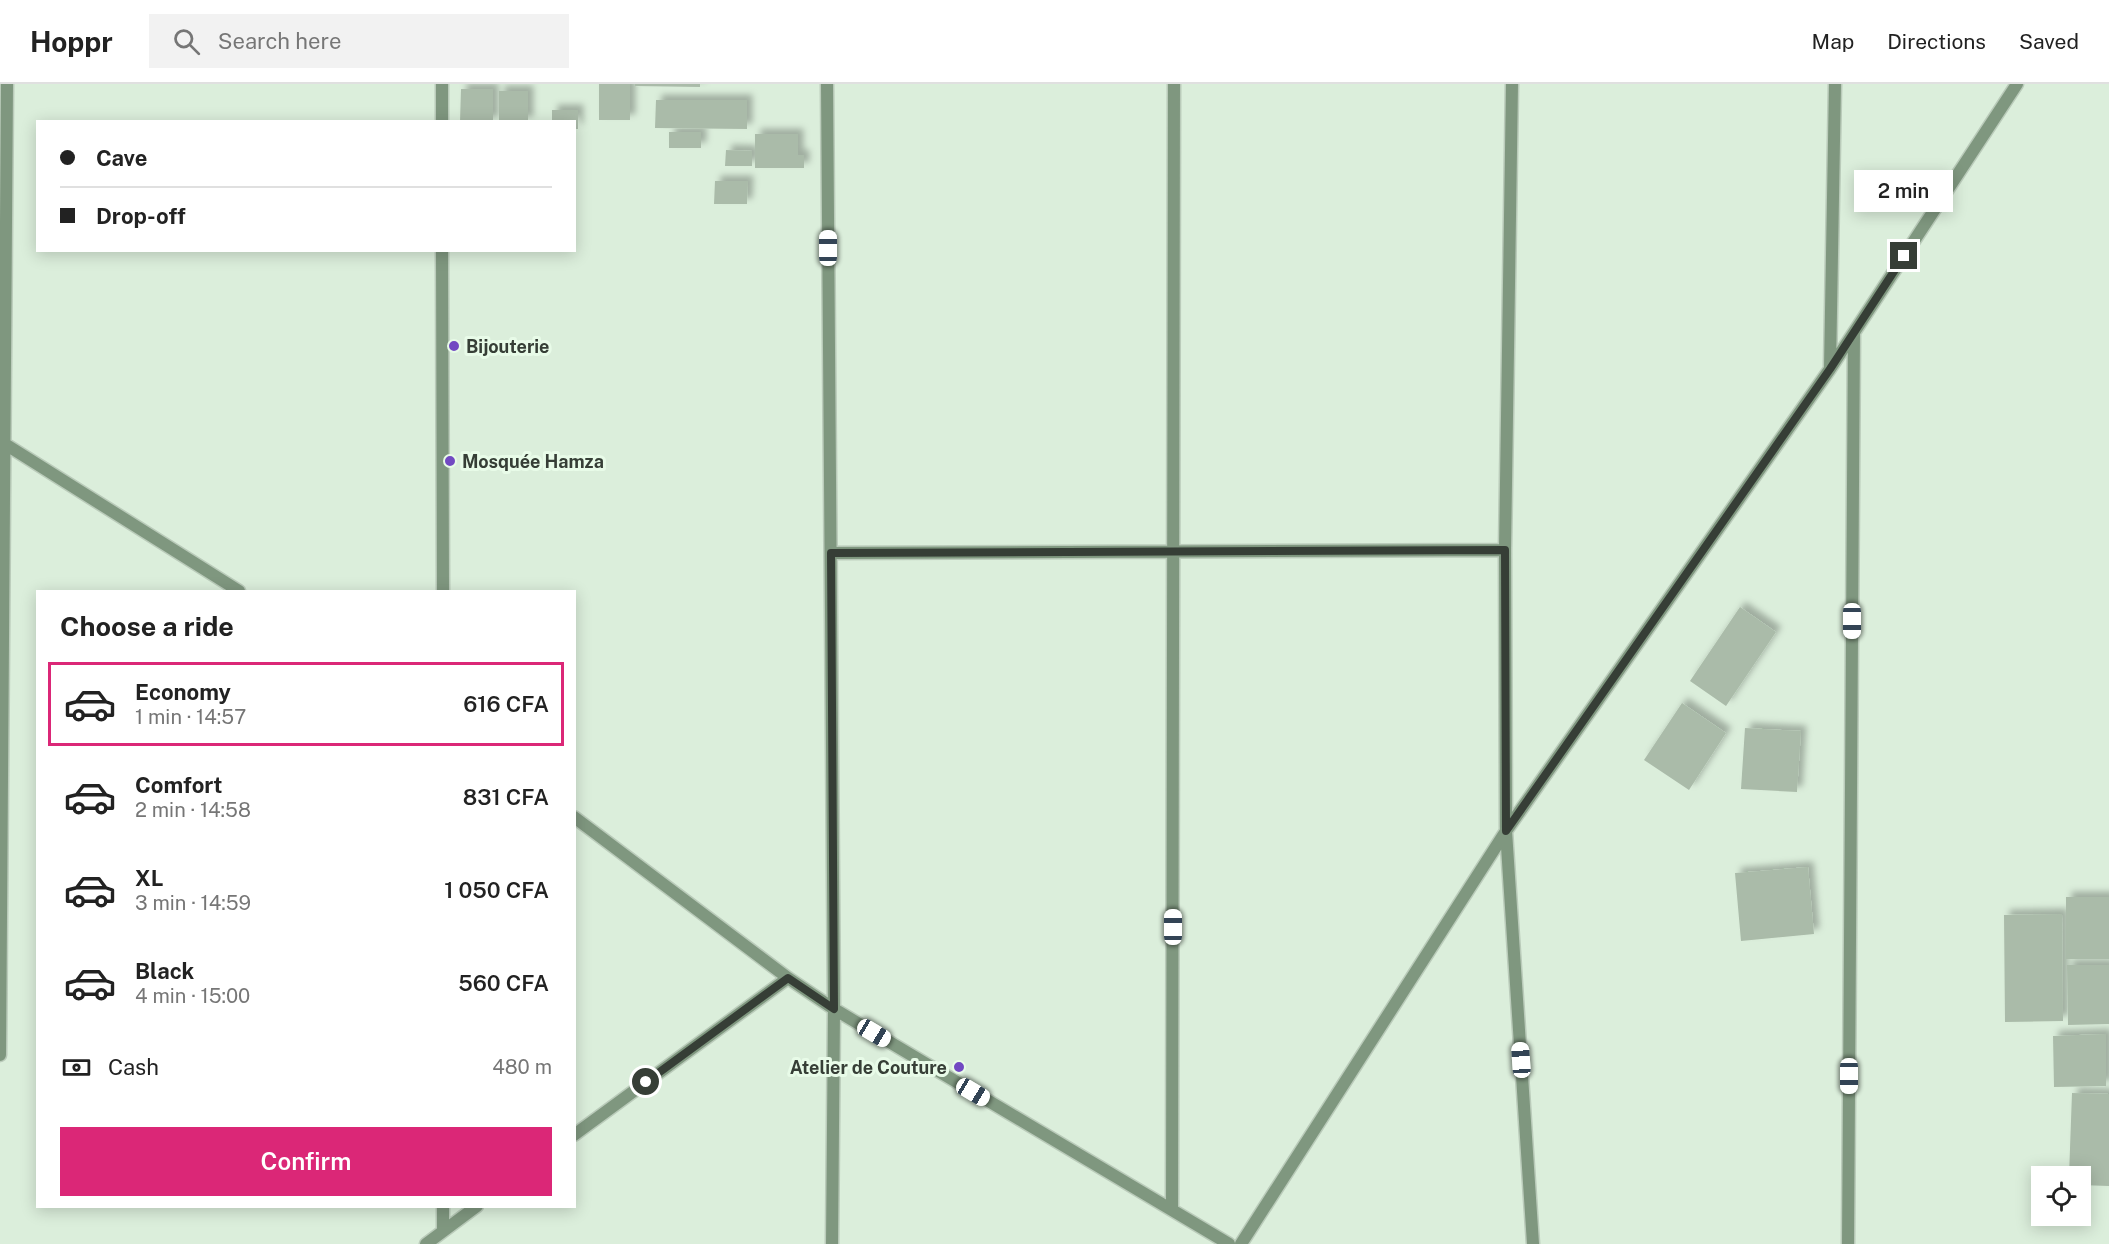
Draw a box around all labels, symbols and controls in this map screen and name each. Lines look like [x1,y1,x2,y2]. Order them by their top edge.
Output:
search box [149,14,569,68]
text: Hoppr [30,25,113,58]
icon: search [170,25,203,58]
text: Search here [218,28,341,54]
text: Map [1812,29,1854,54]
text: Directions [1887,29,1986,54]
text: Saved [2019,29,2079,54]
text: Cave [96,145,147,171]
callout: 2 min [1854,169,1954,211]
text: 2 min [1878,179,1929,203]
text: Drop-off [96,203,186,229]
car [819,230,837,266]
route end [1890,242,1917,269]
place label: Bijouterie [466,336,550,357]
marker: Bijouterie [447,339,461,353]
place label: Mosquée Hamza [462,451,604,472]
marker: Mosquée Hamza [443,454,457,468]
car [1843,603,1861,639]
text: Choose a ride [60,610,234,642]
icon: car [63,677,117,731]
text: Economy [135,679,231,705]
text: 616 CFA [463,691,549,717]
text: 1 min · 14:57 [135,705,246,729]
icon: car [63,770,117,824]
text: Comfort [135,772,222,798]
text: 831 CFA [463,784,549,810]
text: 2 min · 14:58 [135,798,251,822]
icon: car [63,863,117,917]
text: XL [135,865,163,891]
text: 1 050 CFA [444,877,549,903]
text: 3 min · 14:59 [135,891,251,915]
car [1164,909,1182,945]
icon: car [63,956,117,1010]
text: Black [135,958,194,984]
text: 560 CFA [458,970,549,996]
text: 4 min · 15:00 [135,984,250,1008]
car [854,1016,894,1050]
car [1511,1041,1531,1079]
icon: cash [60,1051,93,1084]
text: Cash [108,1054,159,1080]
text: 480 m [492,1055,552,1079]
place label: Atelier de Couture [790,1057,947,1078]
car [1840,1058,1858,1094]
marker: Atelier de Couture [952,1060,966,1074]
route start [632,1068,659,1095]
car [953,1075,993,1109]
button: Confirm [60,1127,552,1196]
map controls [2031,1166,2091,1226]
button: locate [2031,1166,2091,1226]

